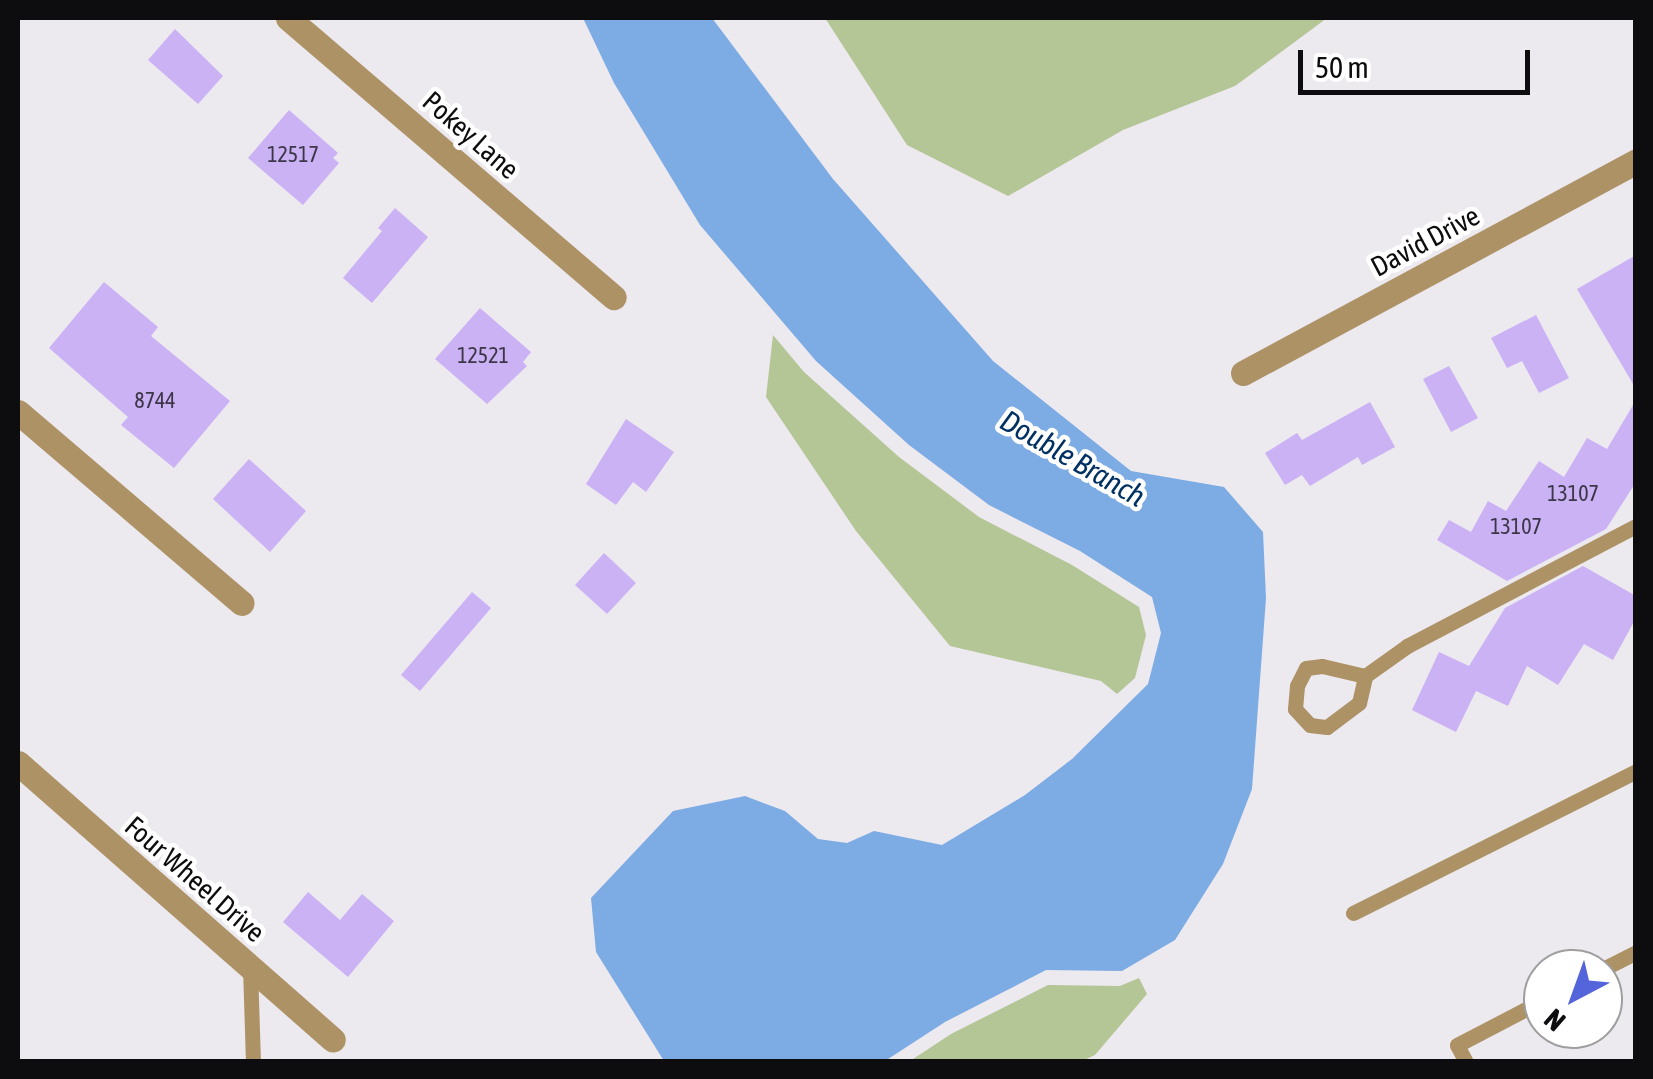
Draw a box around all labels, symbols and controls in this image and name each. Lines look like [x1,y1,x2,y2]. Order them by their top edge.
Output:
scale bar [1303,30,1536,92]
text: 50 m [1315,50,1369,84]
street label: Pokey Lane [416,84,526,186]
house number: 12517 [267,142,319,168]
street label: David Drive [1365,198,1485,284]
house number: 12521 [457,343,509,369]
house number: 8744 [134,388,176,414]
water label: Double Branch [994,402,1152,514]
house number: 13107 [1547,481,1599,507]
house number: 13107 [1490,514,1542,540]
street label: Four Wheel Drive [118,809,272,949]
north arrow [1523,949,1623,1049]
text: N [1538,1003,1571,1038]

